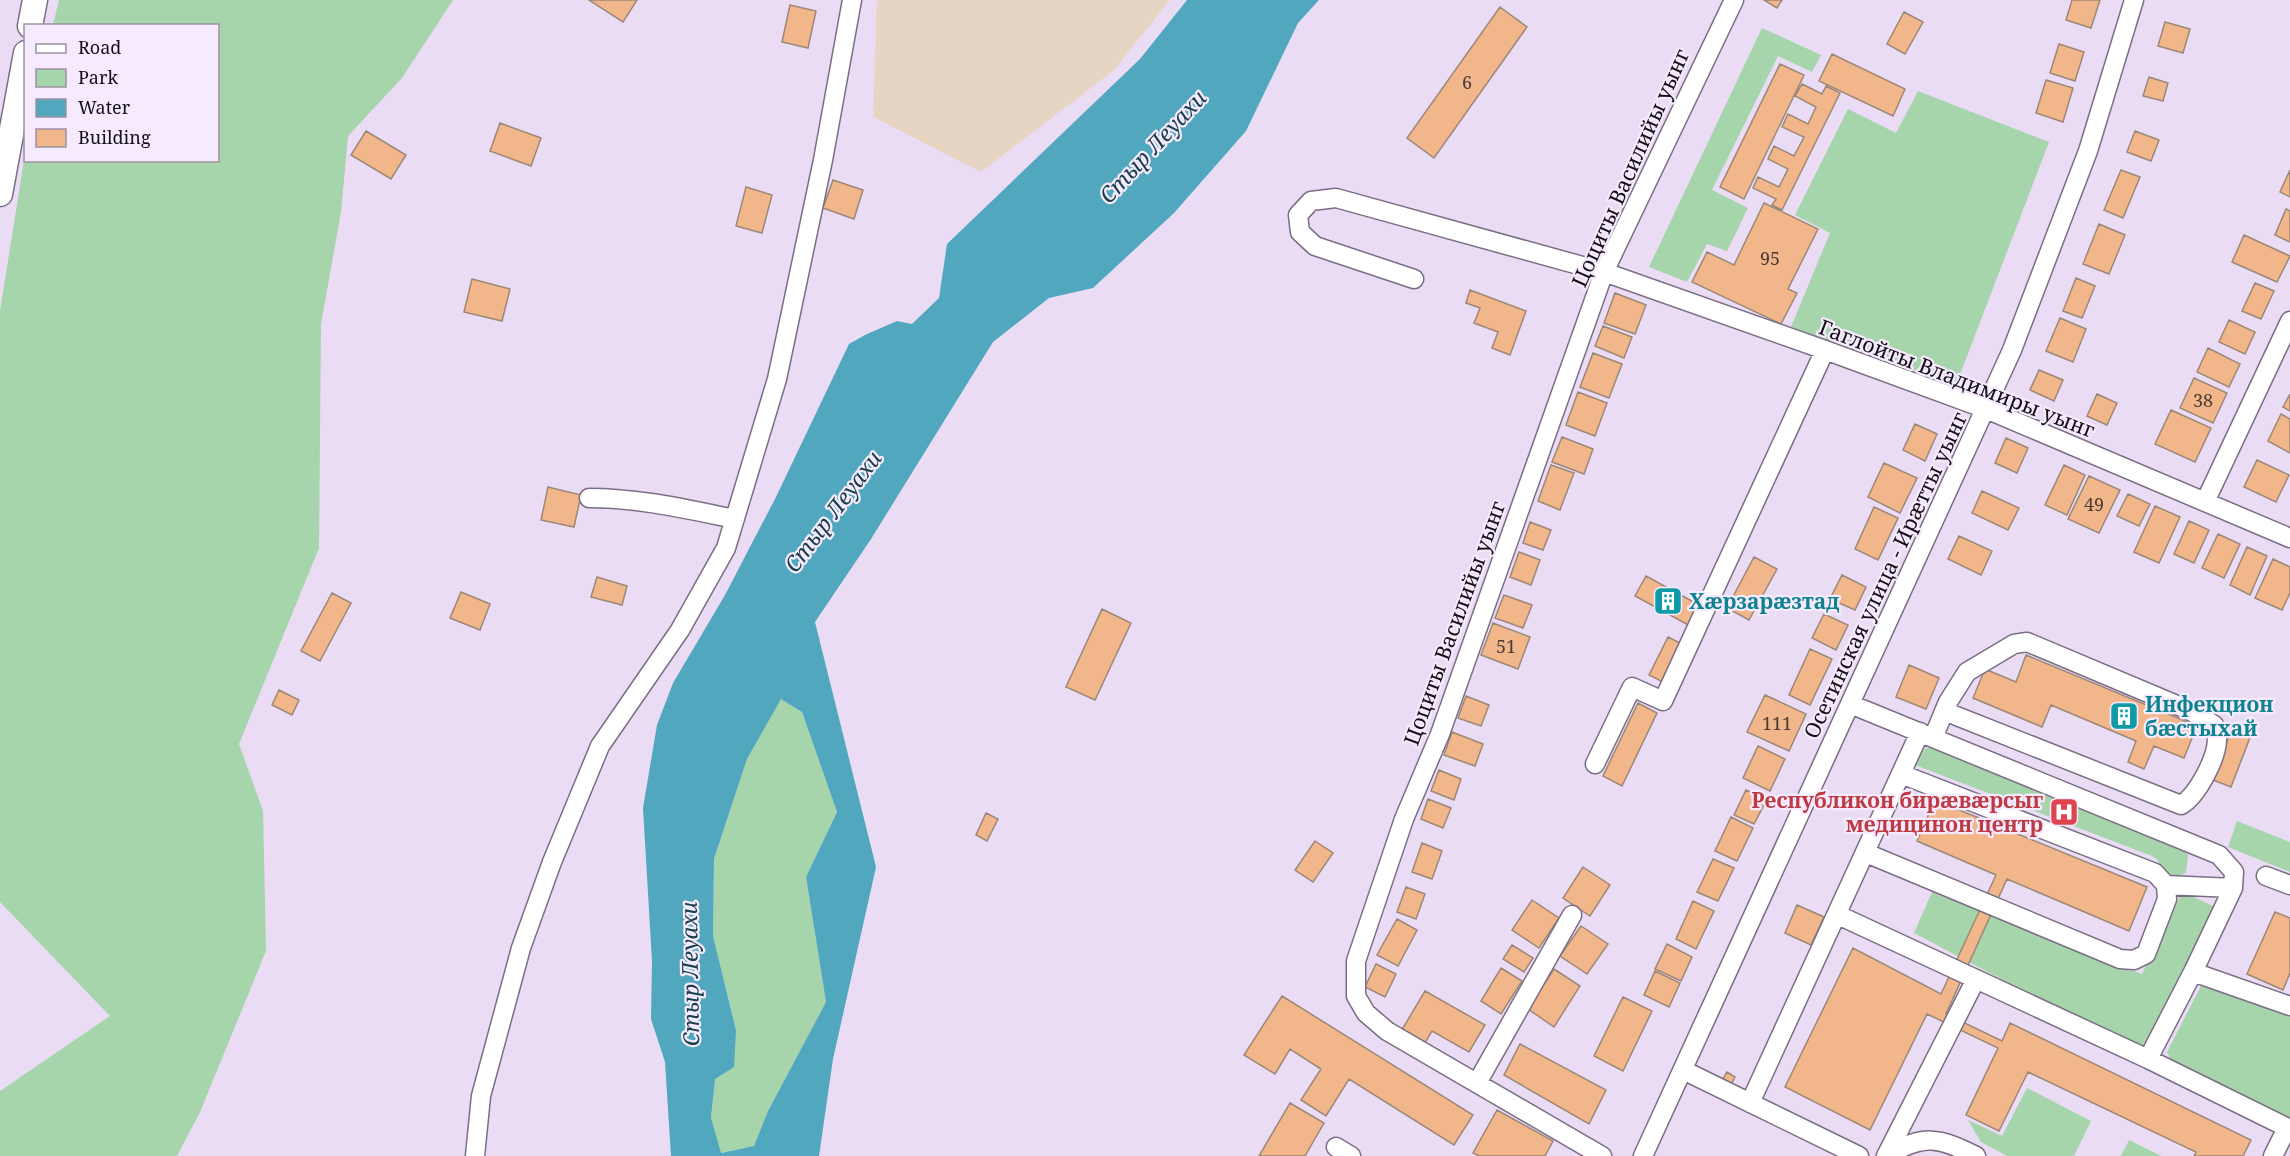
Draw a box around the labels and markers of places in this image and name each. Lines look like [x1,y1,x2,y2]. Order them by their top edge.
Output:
building icon: Хæрзарæзтад [1652,585,1684,617]
place label: Хæрзарæзтад [1689,587,1839,615]
place label: Инфекцион бæстыхай [2145,690,2274,742]
building icon: Инфекцион бæстыхай [2108,700,2140,732]
place label: Республикон бирæвæрсыг медицинон центр [1751,786,2043,838]
hospital icon: Республикон бирæвæрсыг медицинон центр [2048,796,2080,828]

